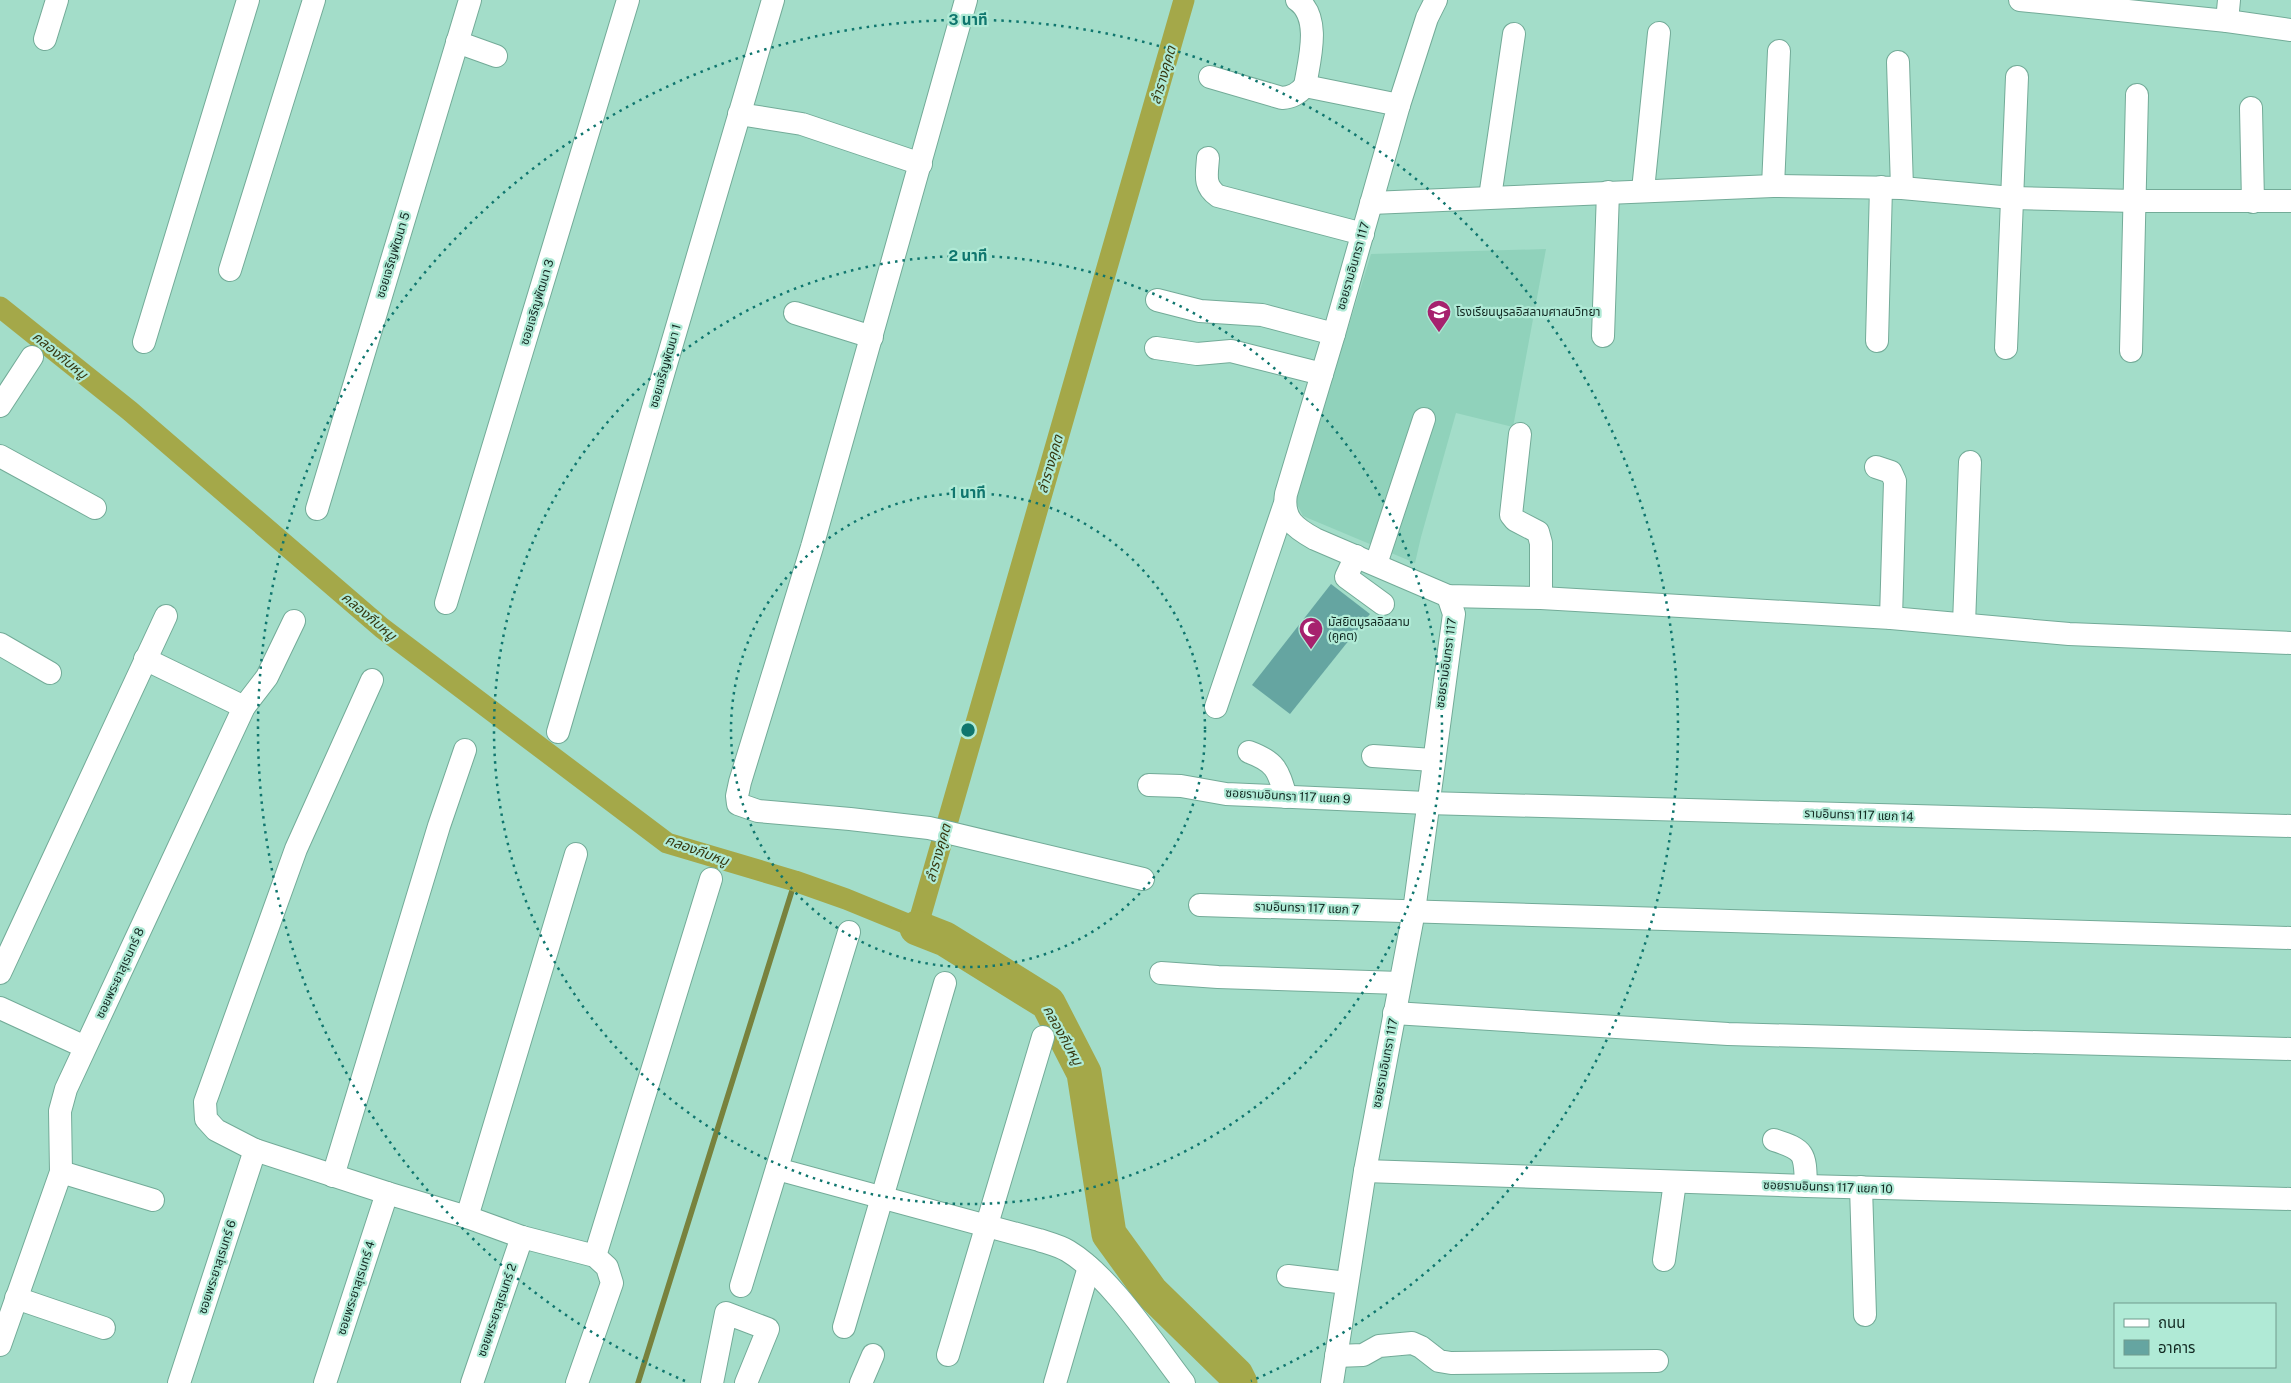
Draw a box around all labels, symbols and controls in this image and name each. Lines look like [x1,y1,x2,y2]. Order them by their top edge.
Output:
text: 3 นาที [948,11,988,28]
water label: ลำรางคูคต [1147,43,1180,106]
street label: ซอยเจริญพัฒนา 5 [373,210,413,300]
street label: ซอยรามอินทรา 117 [1334,220,1372,312]
text: 2 นาที [949,247,987,264]
street label: ซอยเจริญพัฒนา 3 [517,257,557,347]
school or university icon: โรงเรียนนูรลอิสลามศาสนวิทยา [1426,299,1452,333]
place label: โรงเรียนนูรลอิสลามศาสนวิทยา [1456,305,1600,319]
street label: ซอยเจริญพัฒนา 1 [646,323,684,409]
water label: คลองกีบหมู [29,328,92,384]
water label: ลำรางคูคต [1034,432,1067,495]
text: 1 นาที [950,484,986,501]
water label: คลองกีบหมู [338,589,400,645]
place label: มัสยิตนูรลอิสลาม (คูคต) [1328,615,1410,643]
mosque icon: มัสยิตนูรลอิสลาม (คูคต) [1298,616,1324,650]
street label: ซอยรามอินทรา 117 [1433,617,1459,709]
centre of rings [959,721,977,739]
street label: ซอยรามอินทรา 117 แยก 9 [1225,786,1351,806]
street label: รามอินทรา 117 แยก 14 [1804,806,1914,824]
water label: ลำรางคูคต [922,821,955,884]
water label: คลองกีบหมู [663,831,732,870]
street label: รามอินทรา 117 แยก 7 [1255,899,1359,917]
street label: ซอยพระยาสุเรนทร์ 8 [93,925,147,1021]
water label: คลองกีบหมู [1039,1002,1087,1069]
street label: ซอยรามอินทรา 117 [1369,1017,1401,1109]
street label: ซอยรามอินทรา 117 แยก 10 [1763,1178,1893,1196]
street label: ซอยพระยาสุเรนทร์ 6 [195,1218,239,1316]
street label: ซอยพระยาสุเรนทร์ 4 [334,1239,378,1337]
street label: ซอยพระยาสุเรนทร์ 2 [474,1262,520,1358]
legend [2114,1303,2276,1368]
text: ถนน [2158,1314,2185,1331]
text: อาคาร [2158,1339,2195,1356]

